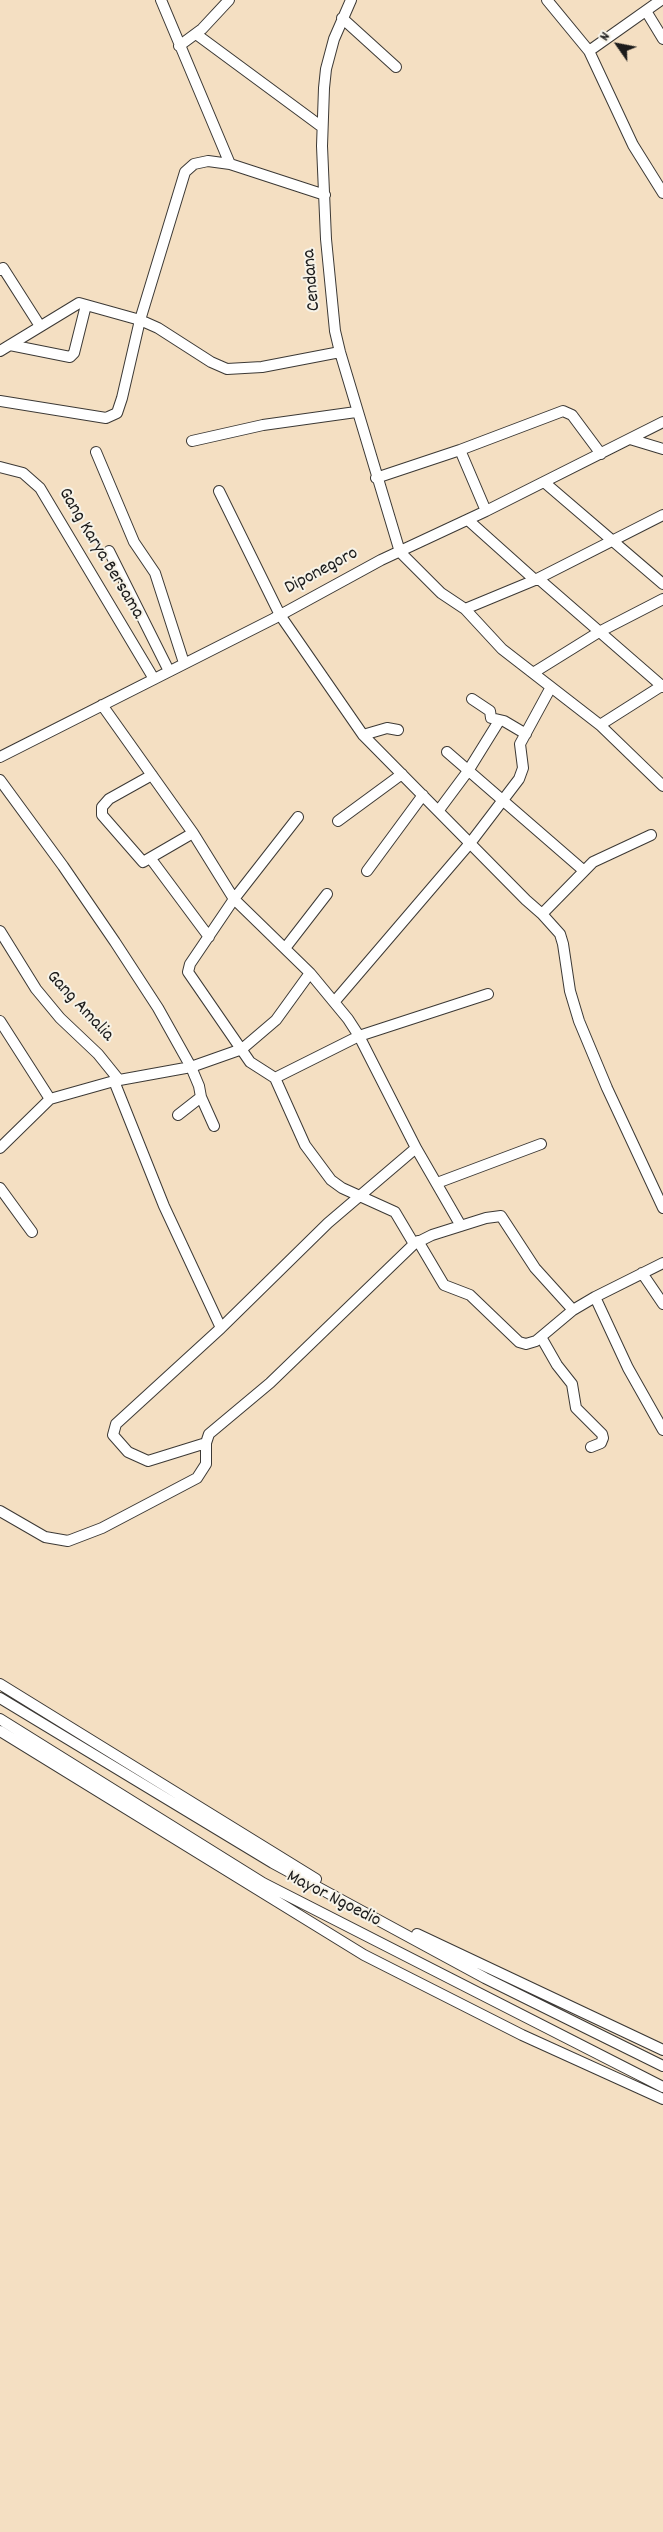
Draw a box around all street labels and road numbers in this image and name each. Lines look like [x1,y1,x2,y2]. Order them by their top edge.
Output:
street label: Cendana [299,248,327,312]
street label: Gang Karya Bersama [52,484,148,624]
street label: Diponegoro [281,543,363,601]
street label: Gang Amalia [40,967,118,1047]
street label: Mayor Ngoedio [282,1866,384,1934]

